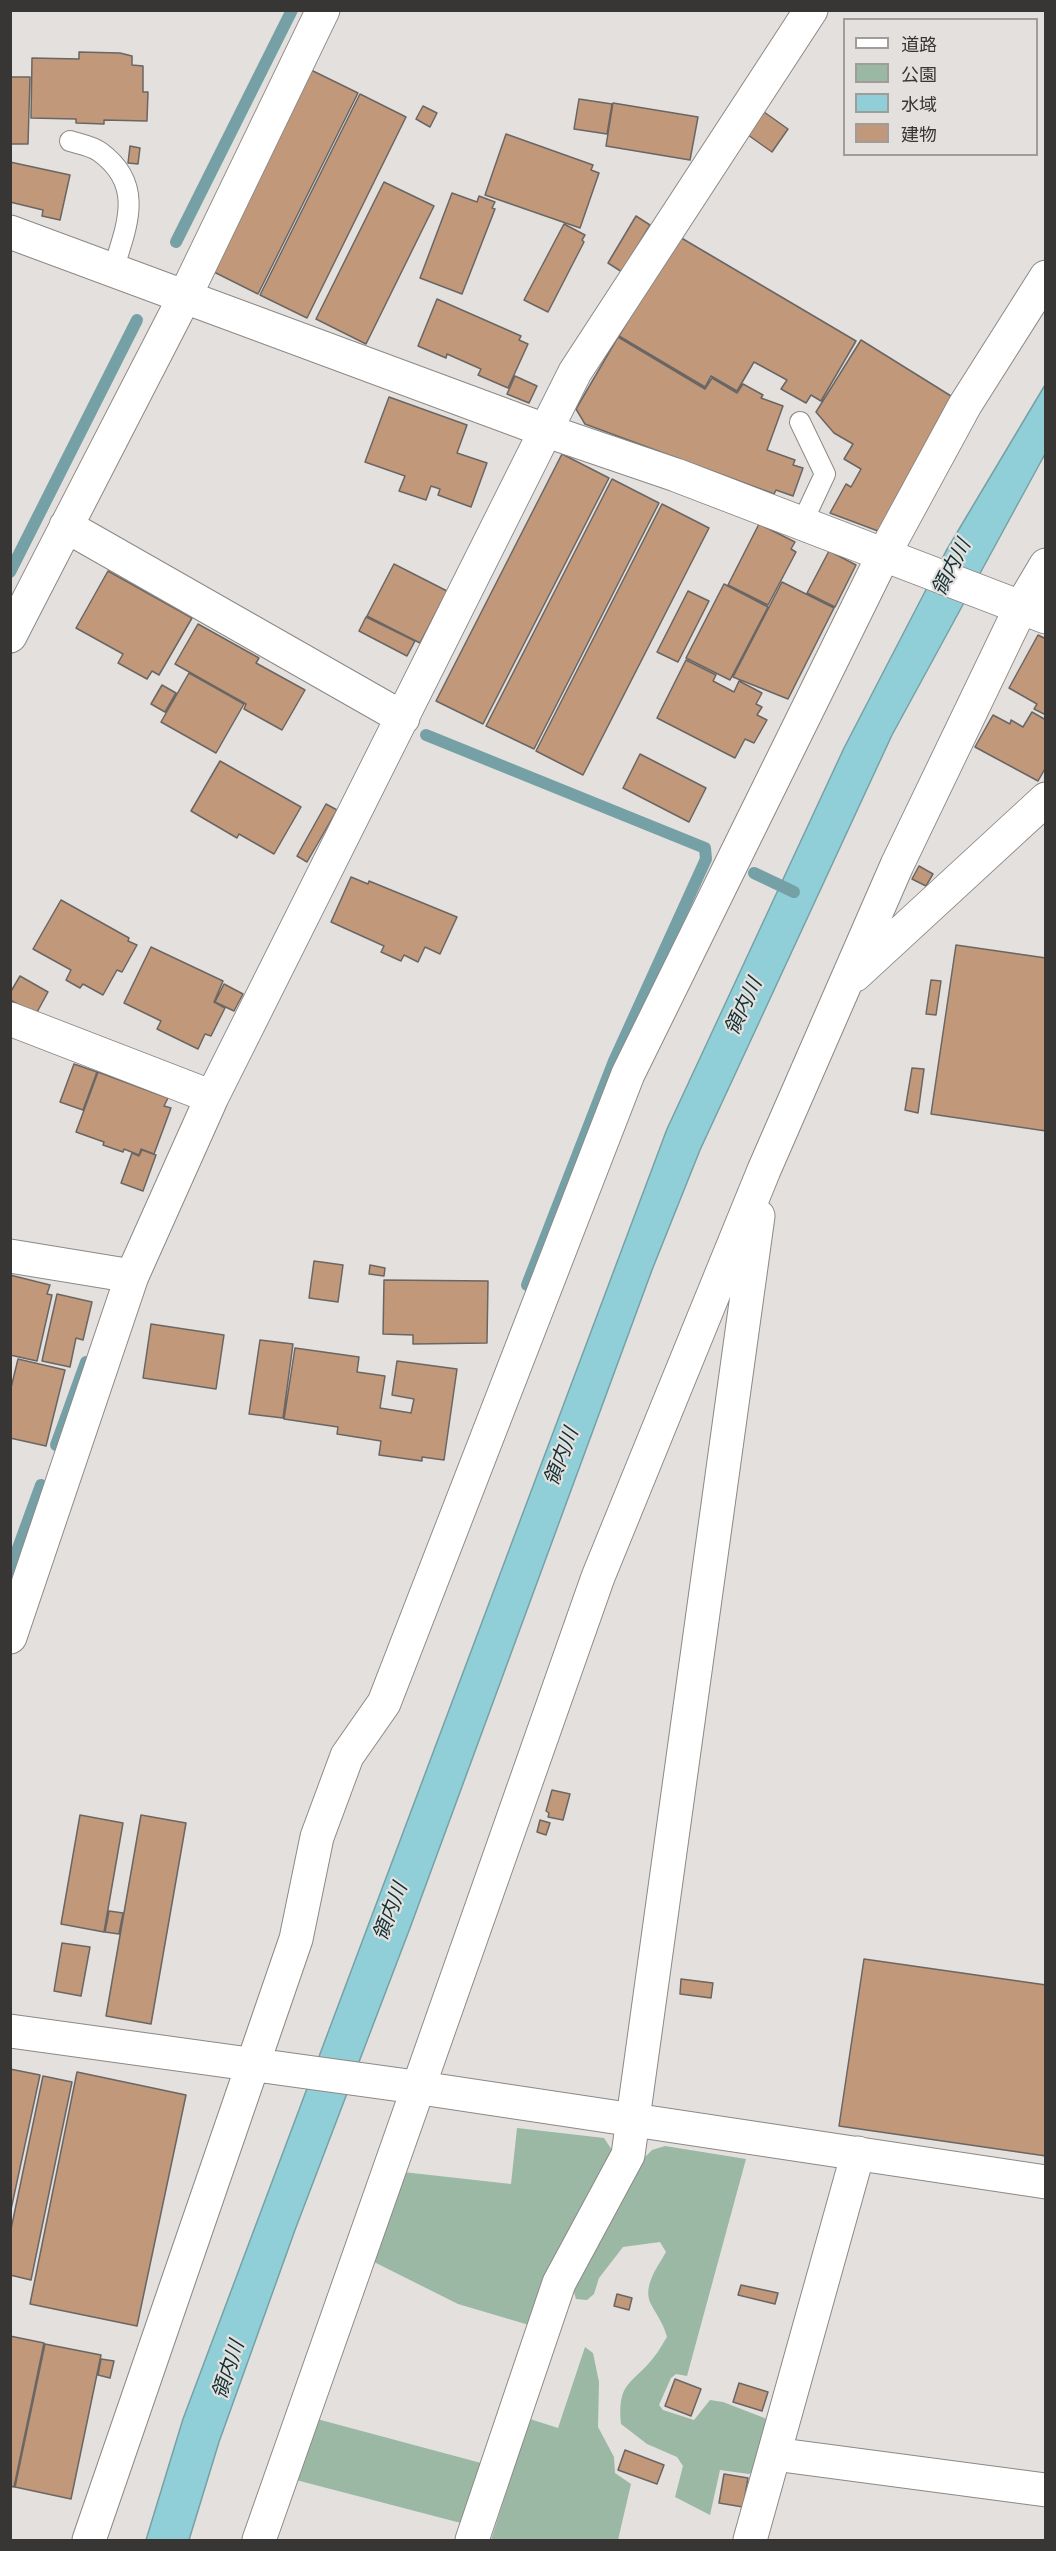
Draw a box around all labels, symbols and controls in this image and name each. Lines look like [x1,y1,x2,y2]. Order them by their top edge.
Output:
legend [843,18,1038,156]
text: 道路 [901,34,937,56]
text: 公園 [901,64,937,86]
text: 水域 [901,94,937,116]
text: 建物 [901,124,937,146]
water label: 領内川 [928,536,976,600]
water label: 領内川 [720,975,768,1039]
water label: 領内川 [540,1425,584,1489]
water label: 領内川 [369,1880,413,1944]
water label: 領内川 [208,2338,250,2402]

